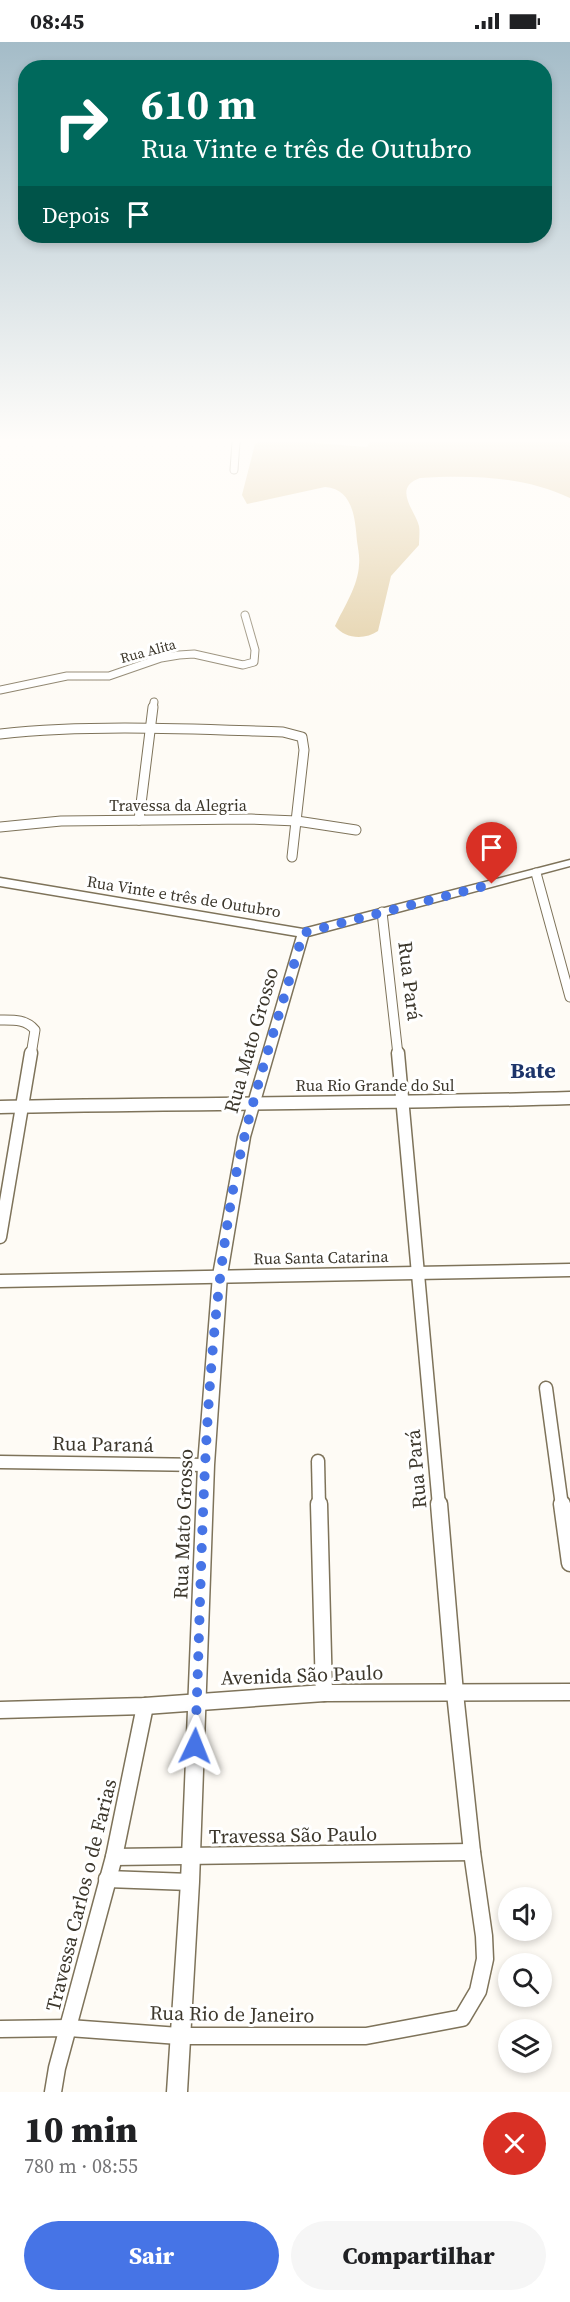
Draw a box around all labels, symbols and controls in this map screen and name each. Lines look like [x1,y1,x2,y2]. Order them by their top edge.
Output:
text: 08:45 [30,6,84,36]
text: 610 m [141,75,256,133]
icon: right [42,84,120,162]
text: Rua Vinte e três de Outubro [141,130,472,167]
icon: arrive [122,198,155,231]
text: Depois [42,200,110,230]
street label: Rua Alita [118,634,179,668]
street label: Travessa da Alegria [109,794,248,816]
pin [466,822,517,884]
icon: arrive [475,831,508,864]
street label: Rua Vinte e três de Outubro [85,870,283,922]
street label: Rua Pará [391,940,429,1023]
street label: Rua Mato Grosso [217,964,285,1116]
district label: Bate [510,1055,556,1085]
street label: Rua Rio Grande do Sul [295,1074,455,1096]
street label: Rua Santa Catarina [253,1245,390,1269]
street label: Rua Pará [399,1427,433,1510]
street label: Rua Paraná [52,1429,155,1459]
street label: Rua Mato Grosso [166,1448,200,1600]
street label: Avenida São Paulo [220,1658,384,1692]
position arrow [163,1714,227,1778]
street label: Travessa Carlos o de Farias [39,1776,123,2014]
street label: Travessa São Paulo [209,1820,377,1850]
map controls [498,1887,552,2073]
button: sound [498,1887,552,1941]
button: search [498,1953,552,2007]
street label: Rua Rio de Janeiro [149,1999,315,2029]
button: layers [498,2019,552,2073]
text: 10 min [24,2105,138,2154]
button: close [483,2112,546,2175]
text: 780 m · 08:55 [24,2152,138,2180]
button: Sair [24,2221,279,2290]
button: Compartilhar [291,2221,546,2290]

